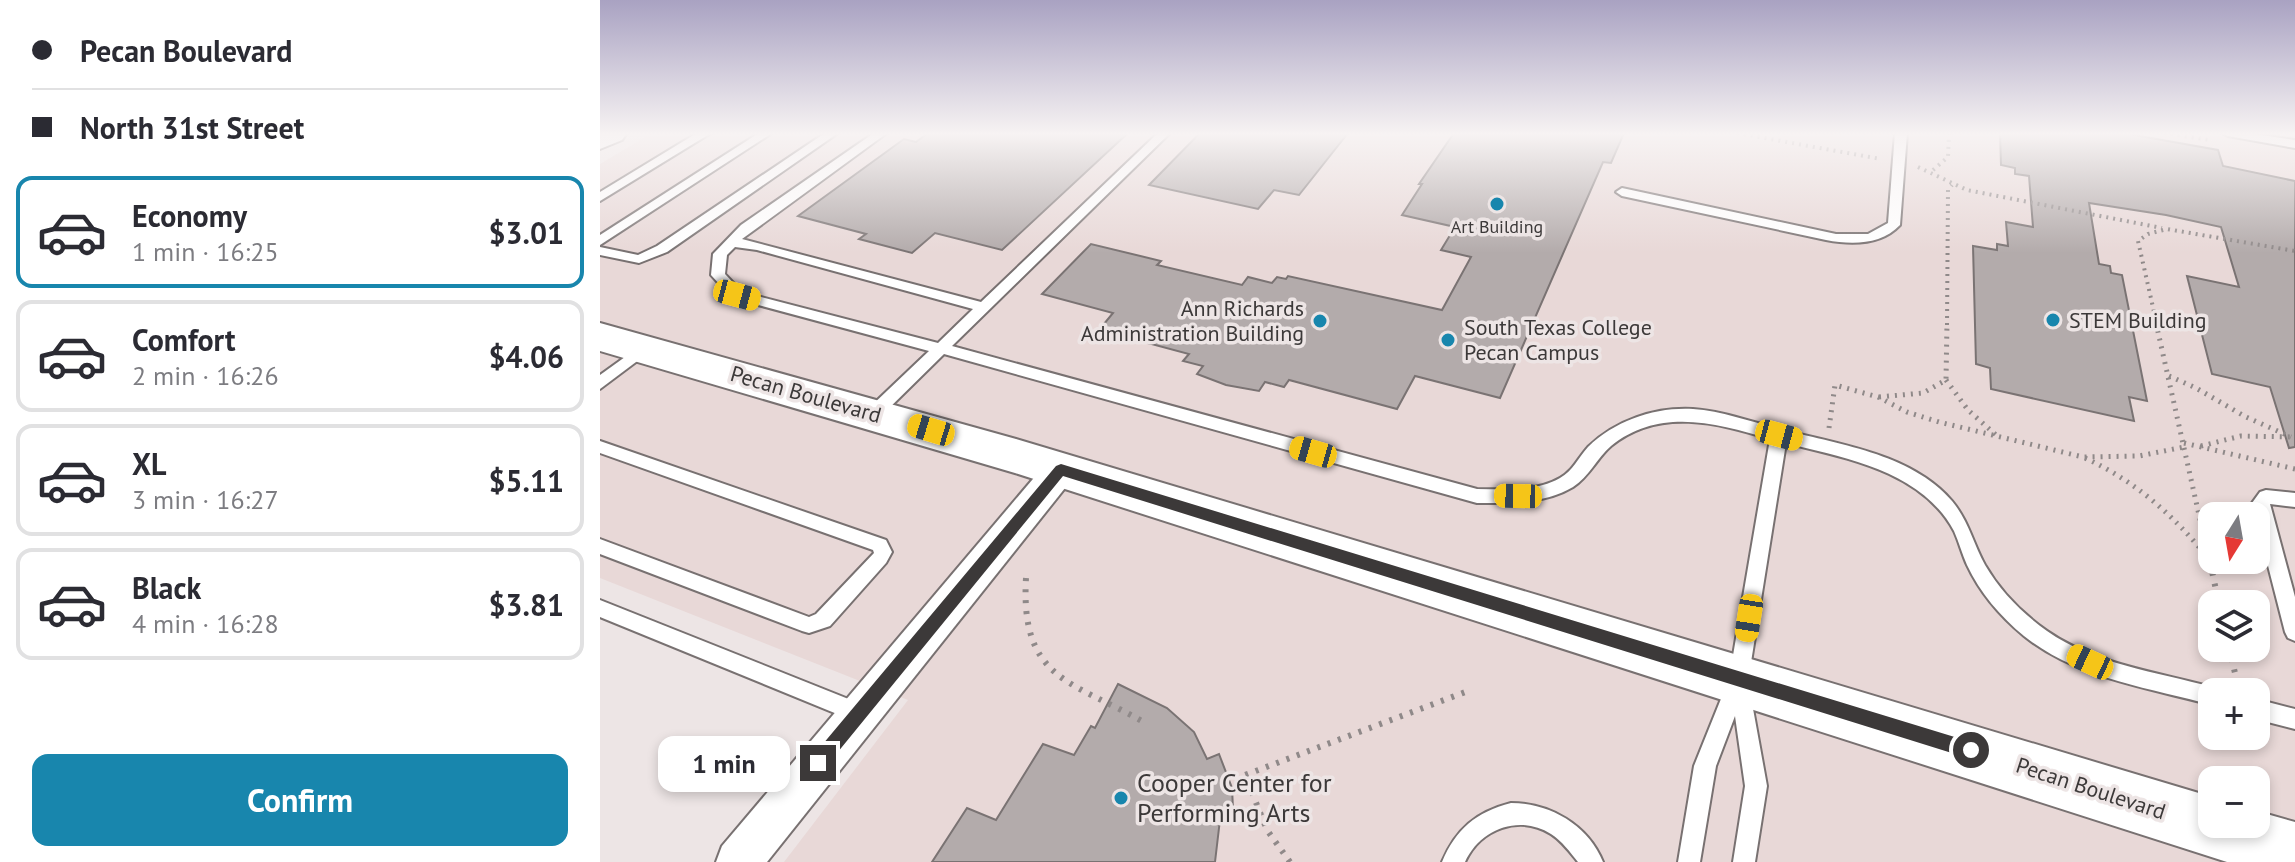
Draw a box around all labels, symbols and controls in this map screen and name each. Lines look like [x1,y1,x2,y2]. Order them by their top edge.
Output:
text: Pecan Boulevard [80,31,293,70]
text: North 31st Street [80,108,304,147]
marker: Art Building [1488,195,1506,213]
icon: car [36,196,108,268]
text: Economy [132,196,247,235]
text: $3.01 [489,213,564,252]
place label: Art Building [1451,215,1543,238]
text: 1 min · 16:25 [132,235,279,268]
car [711,277,763,313]
place label: Ann Richards Administration Building [1081,294,1304,347]
place label: STEM Building [2069,306,2207,334]
marker: STEM Building [2044,311,2062,329]
marker: Ann Richards Administration Building [1311,312,1329,330]
place label: South Texas College Pecan Campus [1464,313,1652,366]
icon: car [36,320,108,392]
text: Comfort [132,320,235,359]
marker: South Texas College Pecan Campus [1439,331,1457,349]
text: $4.06 [489,337,564,376]
text: 2 min · 16:26 [132,359,279,392]
street label: Pecan Boulevard [727,359,885,429]
car [905,412,957,448]
car [1753,417,1805,453]
car [1287,434,1339,470]
icon: car [36,444,108,516]
text: XL [132,444,166,483]
text: $5.11 [489,461,564,500]
text: 3 min · 16:27 [132,483,279,516]
car [1494,484,1542,508]
north arrow [2198,502,2270,574]
map controls [2198,502,2270,838]
icon: car [36,568,108,640]
text: Black [132,568,201,607]
text: $3.81 [489,585,564,624]
button: layers [2198,590,2270,662]
car [1733,592,1765,644]
text: 4 min · 16:28 [132,607,279,640]
car [2063,641,2117,683]
button: + [2198,678,2270,750]
route start [1953,732,1989,768]
callout: 1 min [658,735,790,791]
route end [800,745,836,781]
text: 1 min [692,747,756,780]
street label: Pecan Boulevard [2013,751,2169,825]
button: Confirm [32,754,568,846]
place label: Cooper Center for Performing Arts [1137,766,1332,829]
button: − [2198,766,2270,838]
marker: Cooper Center for Performing Arts [1112,789,1130,807]

